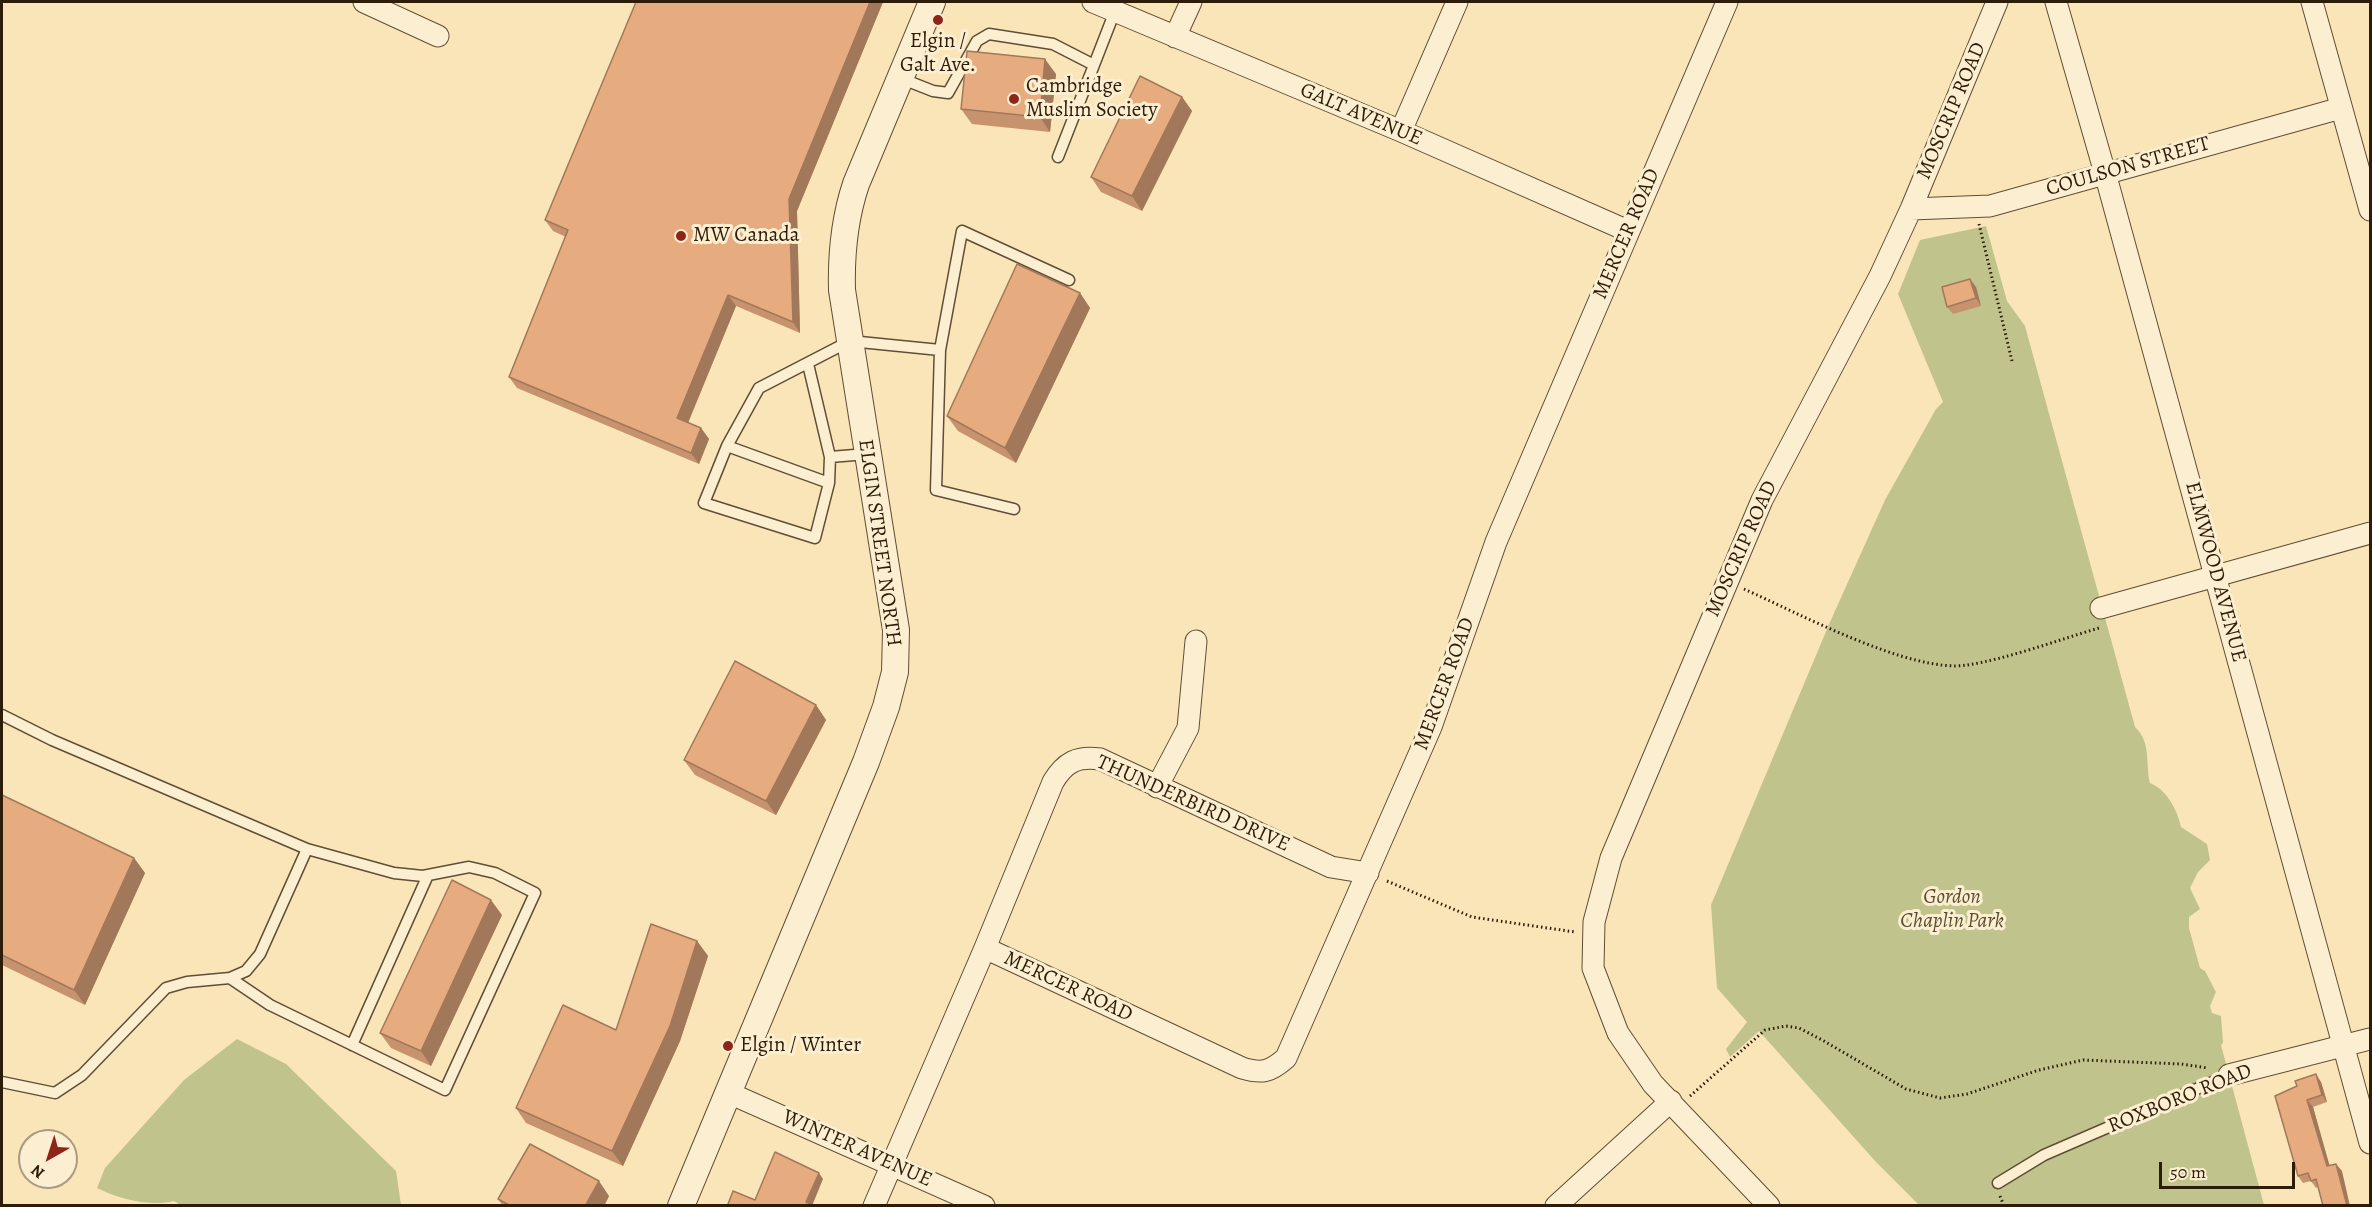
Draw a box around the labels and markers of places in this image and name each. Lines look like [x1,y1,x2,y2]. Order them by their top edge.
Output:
marker: Elgin / Galt Ave. [931,13,945,27]
place label: Elgin / Galt Ave. [900,29,976,79]
place label: Cambridge Muslim Society [1026,74,1158,124]
marker: Cambridge Muslim Society [1007,92,1021,106]
place label: MW Canada [693,223,800,249]
marker: MW Canada [674,229,688,243]
place label: Elgin / Winter [740,1033,861,1059]
marker: Elgin / Winter [721,1039,735,1053]

